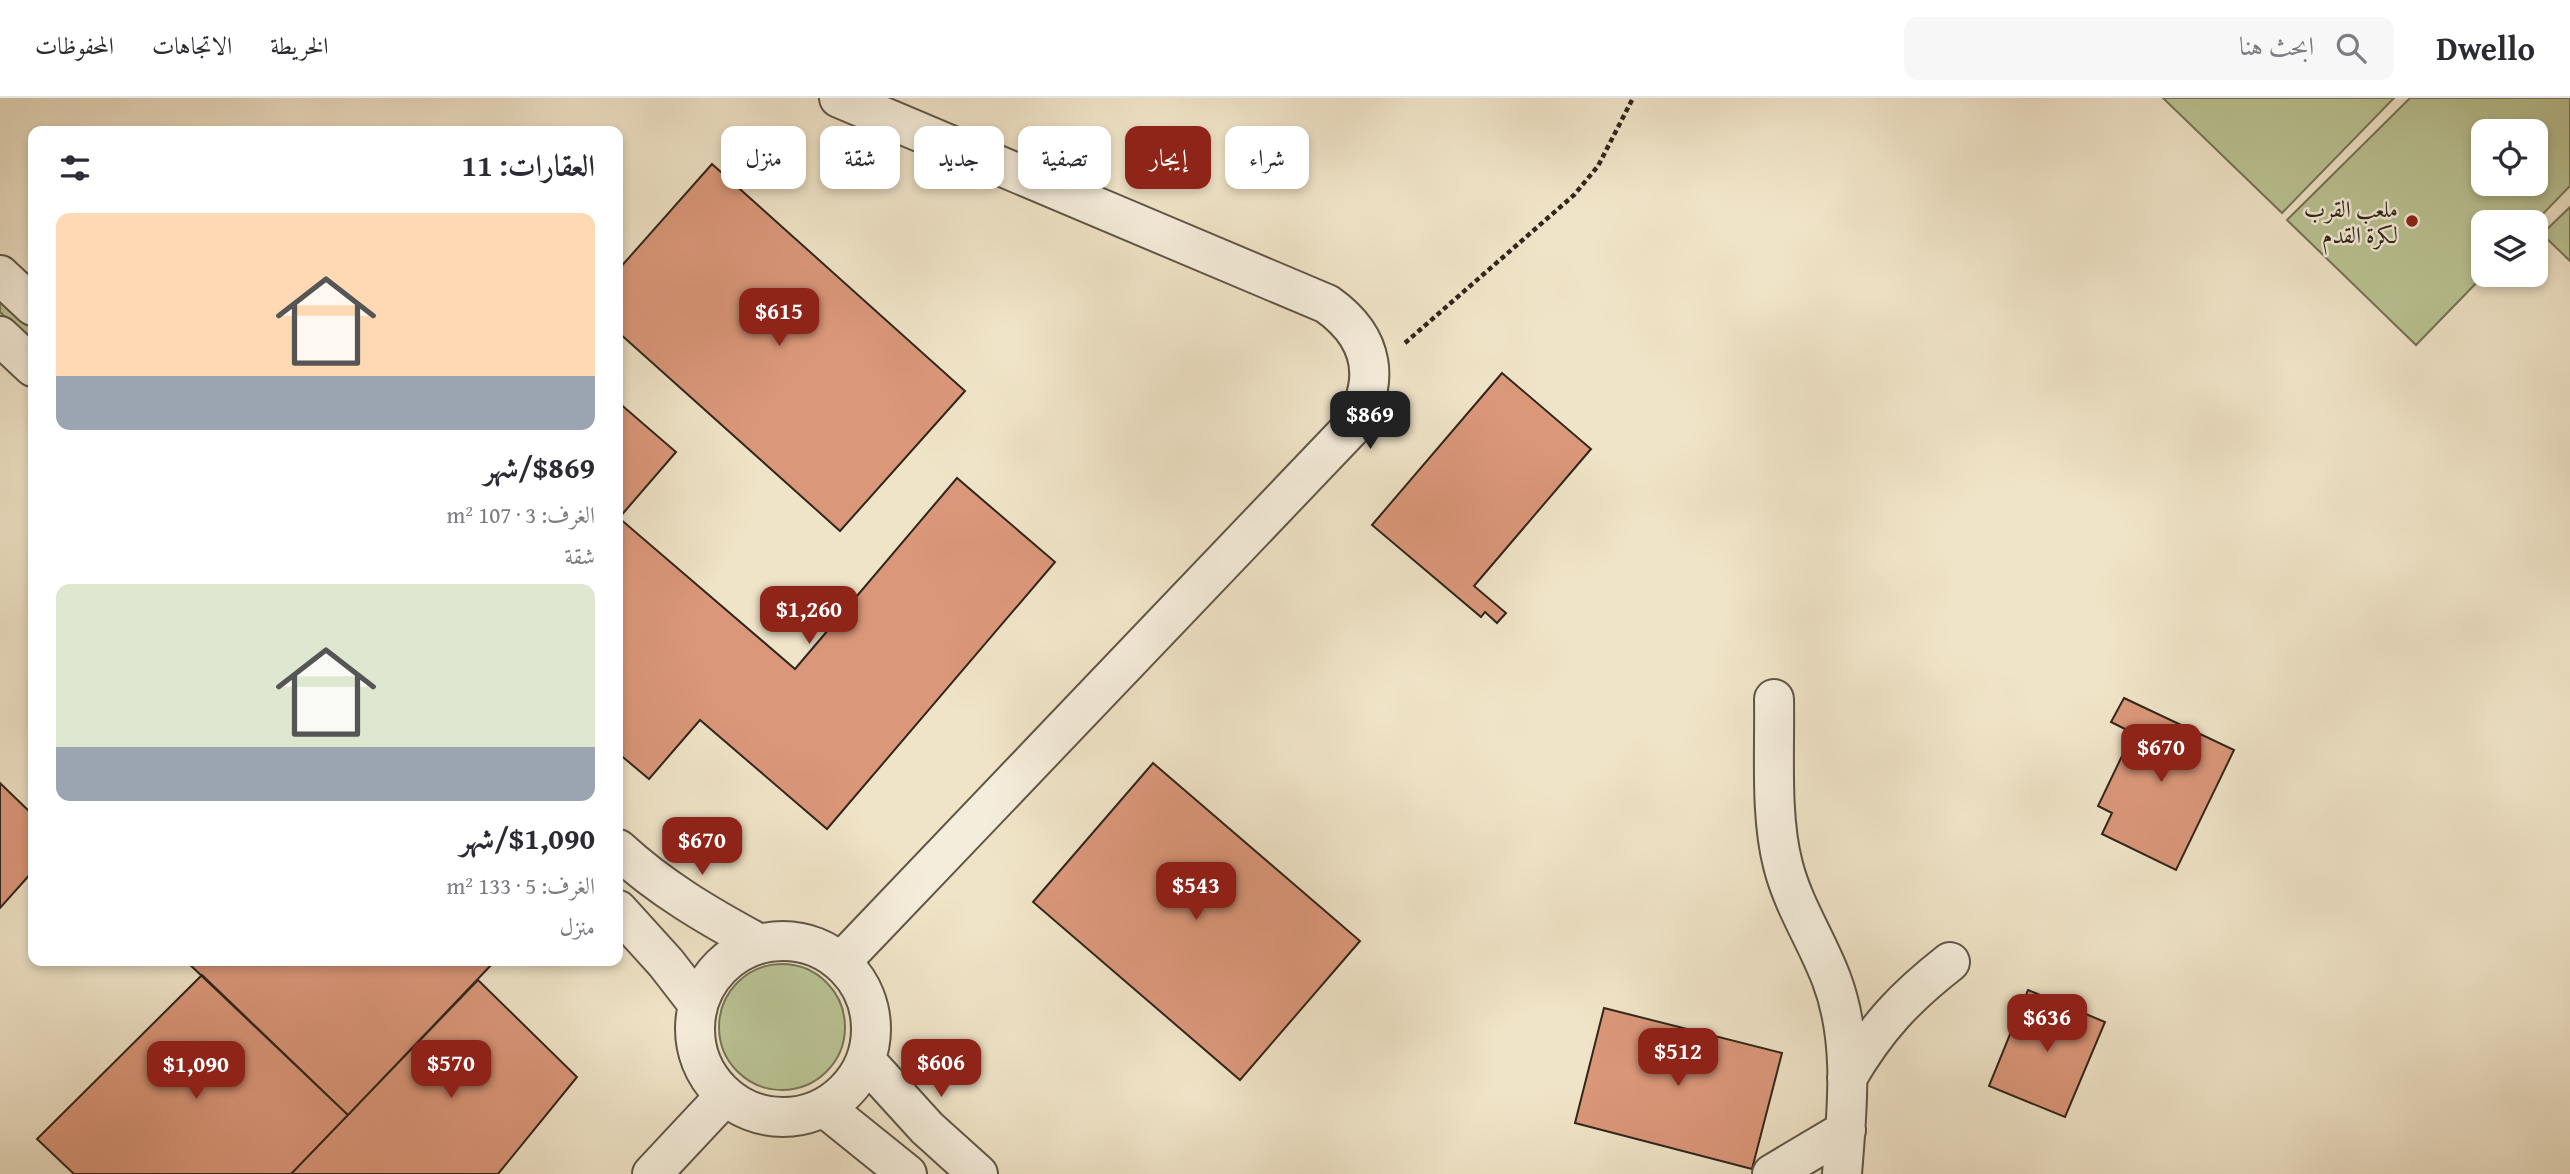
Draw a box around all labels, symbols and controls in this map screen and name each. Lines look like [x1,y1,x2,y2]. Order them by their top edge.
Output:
search box [1904,17,2394,80]
text: Dwello [2436,24,2535,72]
text: ابحث هنا [2239,26,2314,65]
text: المحفوظات [35,28,114,63]
text: الاتجاهات [152,28,232,63]
text: الخريطة [270,28,329,63]
icon: search [2332,29,2370,67]
map controls [2471,119,2548,287]
button: locate [2471,119,2548,196]
chip: منزل [721,126,806,189]
chip: شقة [820,126,900,189]
chip: جديد [914,126,1004,189]
chip: تصفية [1018,126,1111,189]
chip: إيجار [1125,126,1211,189]
chip: شراء [1225,126,1309,189]
text: العقارات: 11 [462,143,595,187]
icon: filters [56,149,94,187]
place label: ملعب القرب لكرة القدم [2304,192,2398,255]
button: layers [2471,210,2548,287]
marker: ملعب القرب لكرة القدم [2404,213,2420,229]
icon: home [263,258,389,384]
pin: $615 [738,288,820,348]
text: $615 [755,294,803,327]
pin: $869 [1329,392,1411,451]
text: $869 [1346,397,1394,430]
text: $869/شهر [484,445,595,489]
text: الغرف: 3 · 107 m² [447,498,595,531]
text: شقة [565,539,595,572]
pin: $1,260 [752,587,866,646]
text: $1,260 [776,592,842,625]
icon: home [263,629,389,755]
pin: $670 [2120,724,2202,784]
text: $670 [2137,730,2185,763]
text: $1,090/شهر [460,816,595,860]
pin: $670 [661,818,743,877]
text: $670 [678,823,726,856]
pin: $543 [1155,862,1237,922]
text: $543 [1172,868,1220,901]
text: الغرف: 5 · 133 m² [447,869,595,902]
text: منزل [560,910,595,943]
pin: $636 [2006,995,2088,1054]
text: $636 [2023,1000,2071,1033]
pin: $512 [1637,1028,1719,1088]
text: $512 [1654,1034,1702,1067]
pin: $570 [410,1040,492,1100]
pin: $606 [900,1040,982,1099]
pin: $1,090 [139,1042,253,1101]
text: $606 [917,1045,965,1078]
text: $570 [427,1046,475,1079]
text: $1,090 [163,1047,229,1080]

